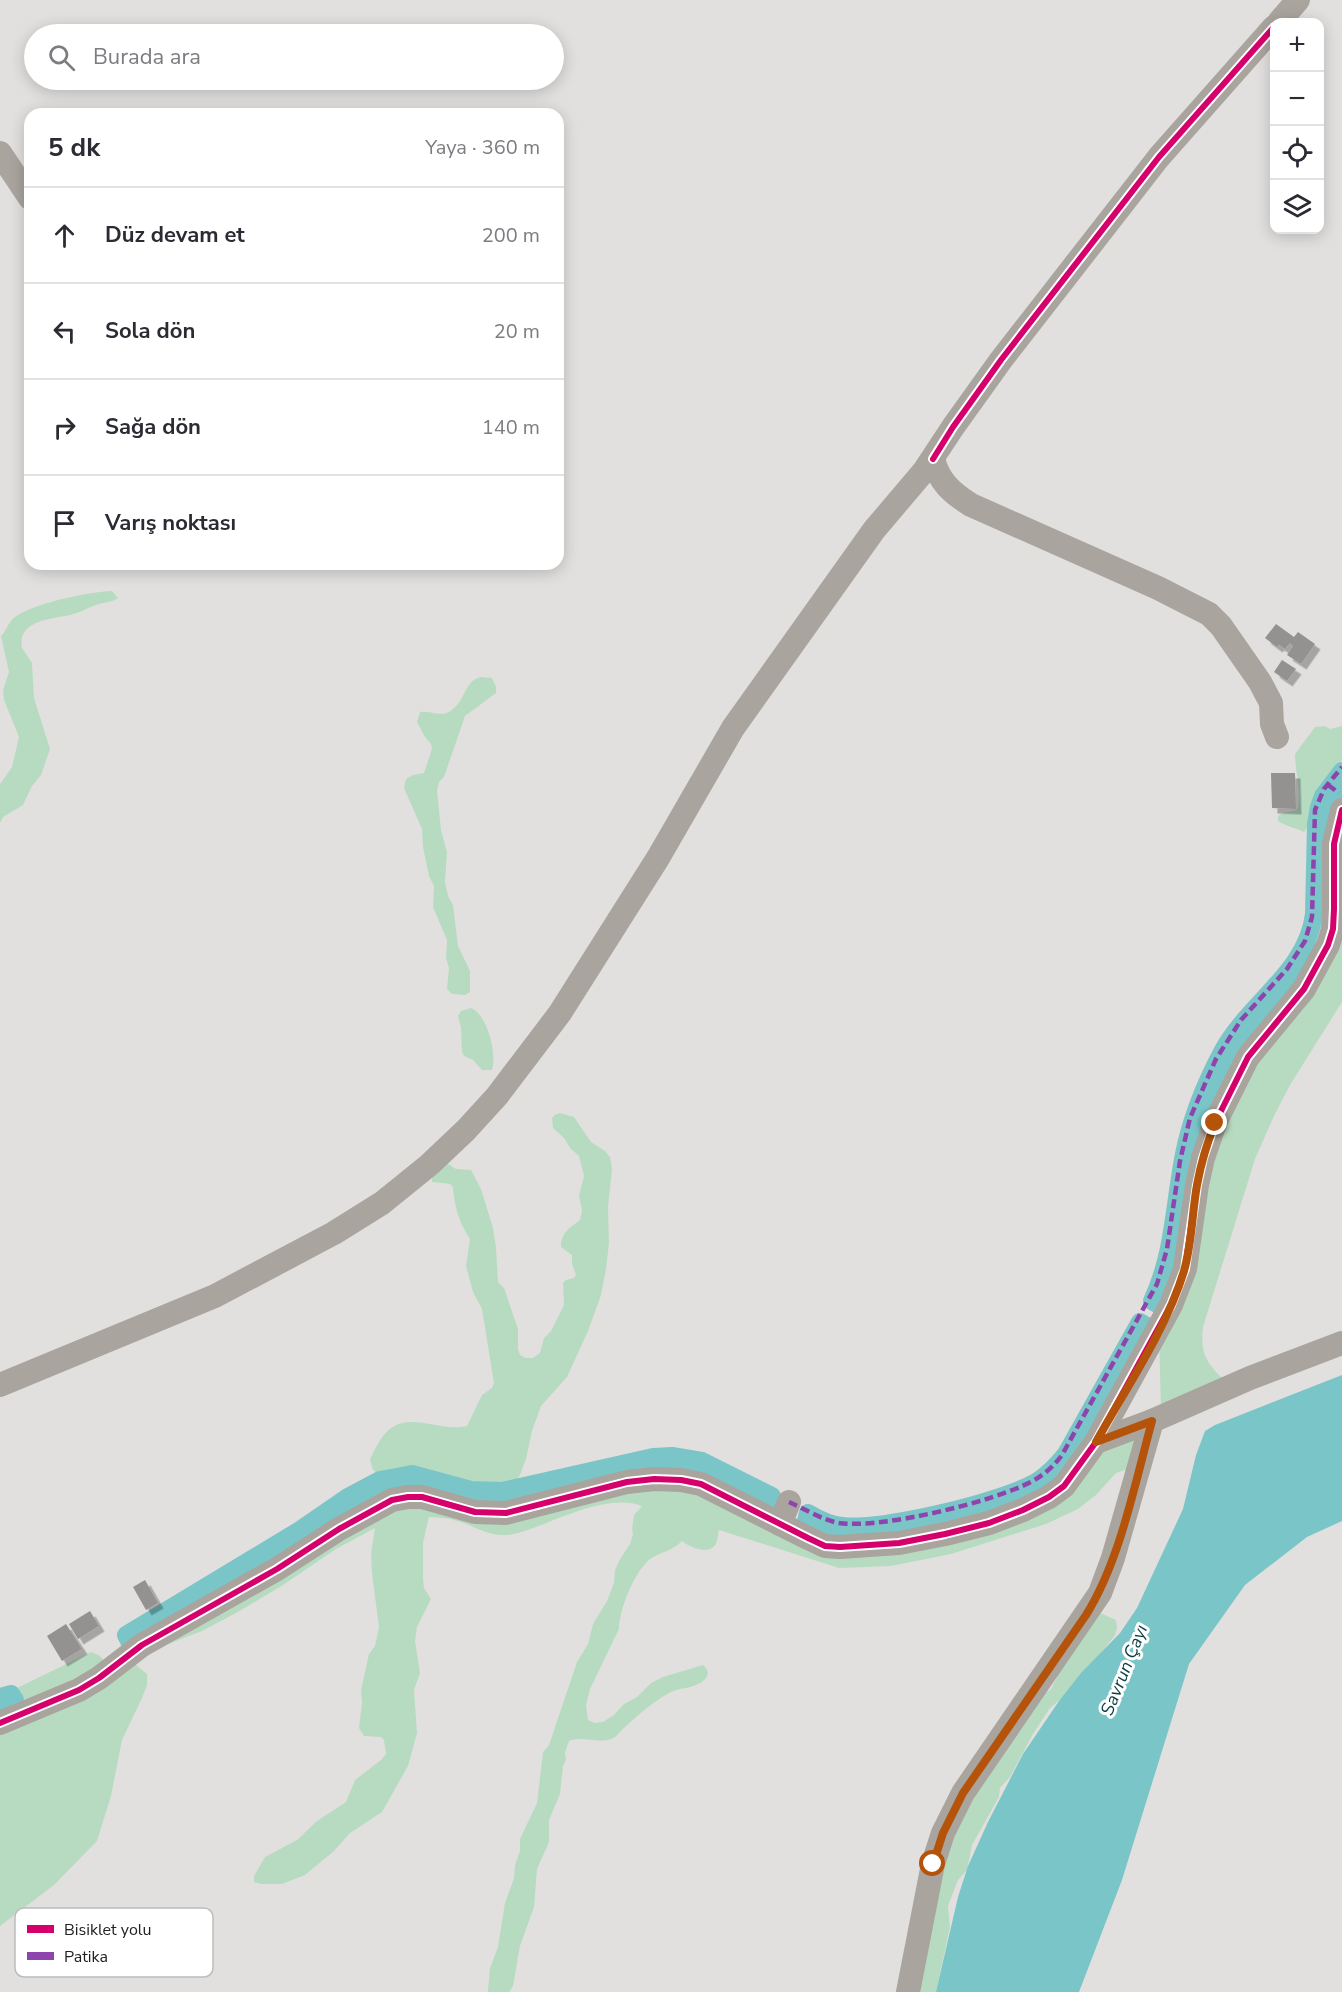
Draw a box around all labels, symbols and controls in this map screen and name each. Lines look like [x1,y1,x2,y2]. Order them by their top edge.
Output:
map controls [1270,18,1324,234]
button: + [1270,18,1324,72]
search box [24,24,564,90]
icon: search [45,41,78,74]
text: Burada ara [93,42,201,72]
button: − [1270,72,1324,126]
button: locate [1270,126,1324,180]
text: 5 dk [48,130,100,165]
text: Yaya · 360 m [425,134,540,161]
button: layers [1270,180,1324,234]
icon: ahead [48,219,81,252]
text: Düz devam et [105,220,245,250]
text: 200 m [482,222,540,249]
icon: left [48,315,81,348]
text: Sola dön [105,316,195,346]
text: 20 m [494,318,540,345]
icon: right [48,411,81,444]
text: Sağa dön [105,412,201,442]
text: 140 m [482,414,540,441]
icon: arrive [48,507,81,540]
text: Varış noktası [105,508,236,538]
route end [1201,1109,1227,1135]
water label: Savrun Çayı [1095,1621,1153,1719]
route start [919,1850,945,1876]
legend [15,1908,213,1977]
text: Bisiklet yolu [64,1919,152,1941]
text: Patika [64,1946,108,1968]

